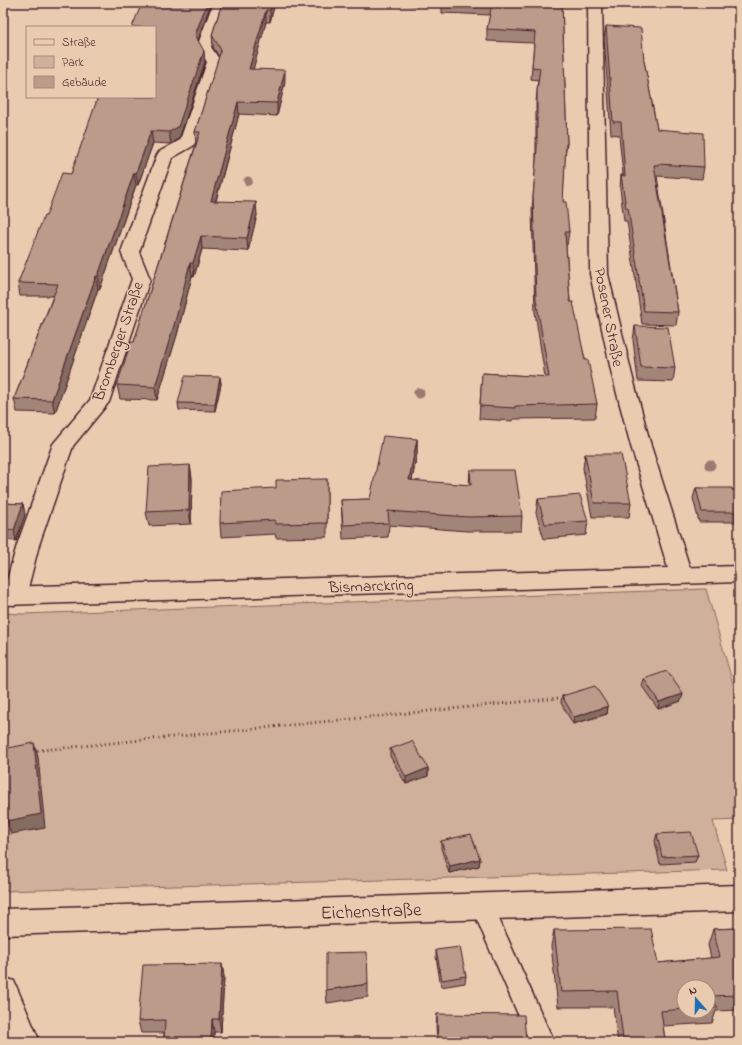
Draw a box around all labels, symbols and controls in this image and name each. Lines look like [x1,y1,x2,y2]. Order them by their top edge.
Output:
legend [26,26,156,98]
text: Straße [62,34,96,52]
text: Park [62,54,84,72]
text: Gebäude [62,74,107,92]
street label: Posener Straße [587,266,630,370]
street label: Bromberger Straße [87,278,151,406]
street label: Bismarckring [327,574,414,601]
street label: Eichenstraße [320,897,422,928]
north arrow [676,979,716,1019]
text: N [687,982,699,999]

